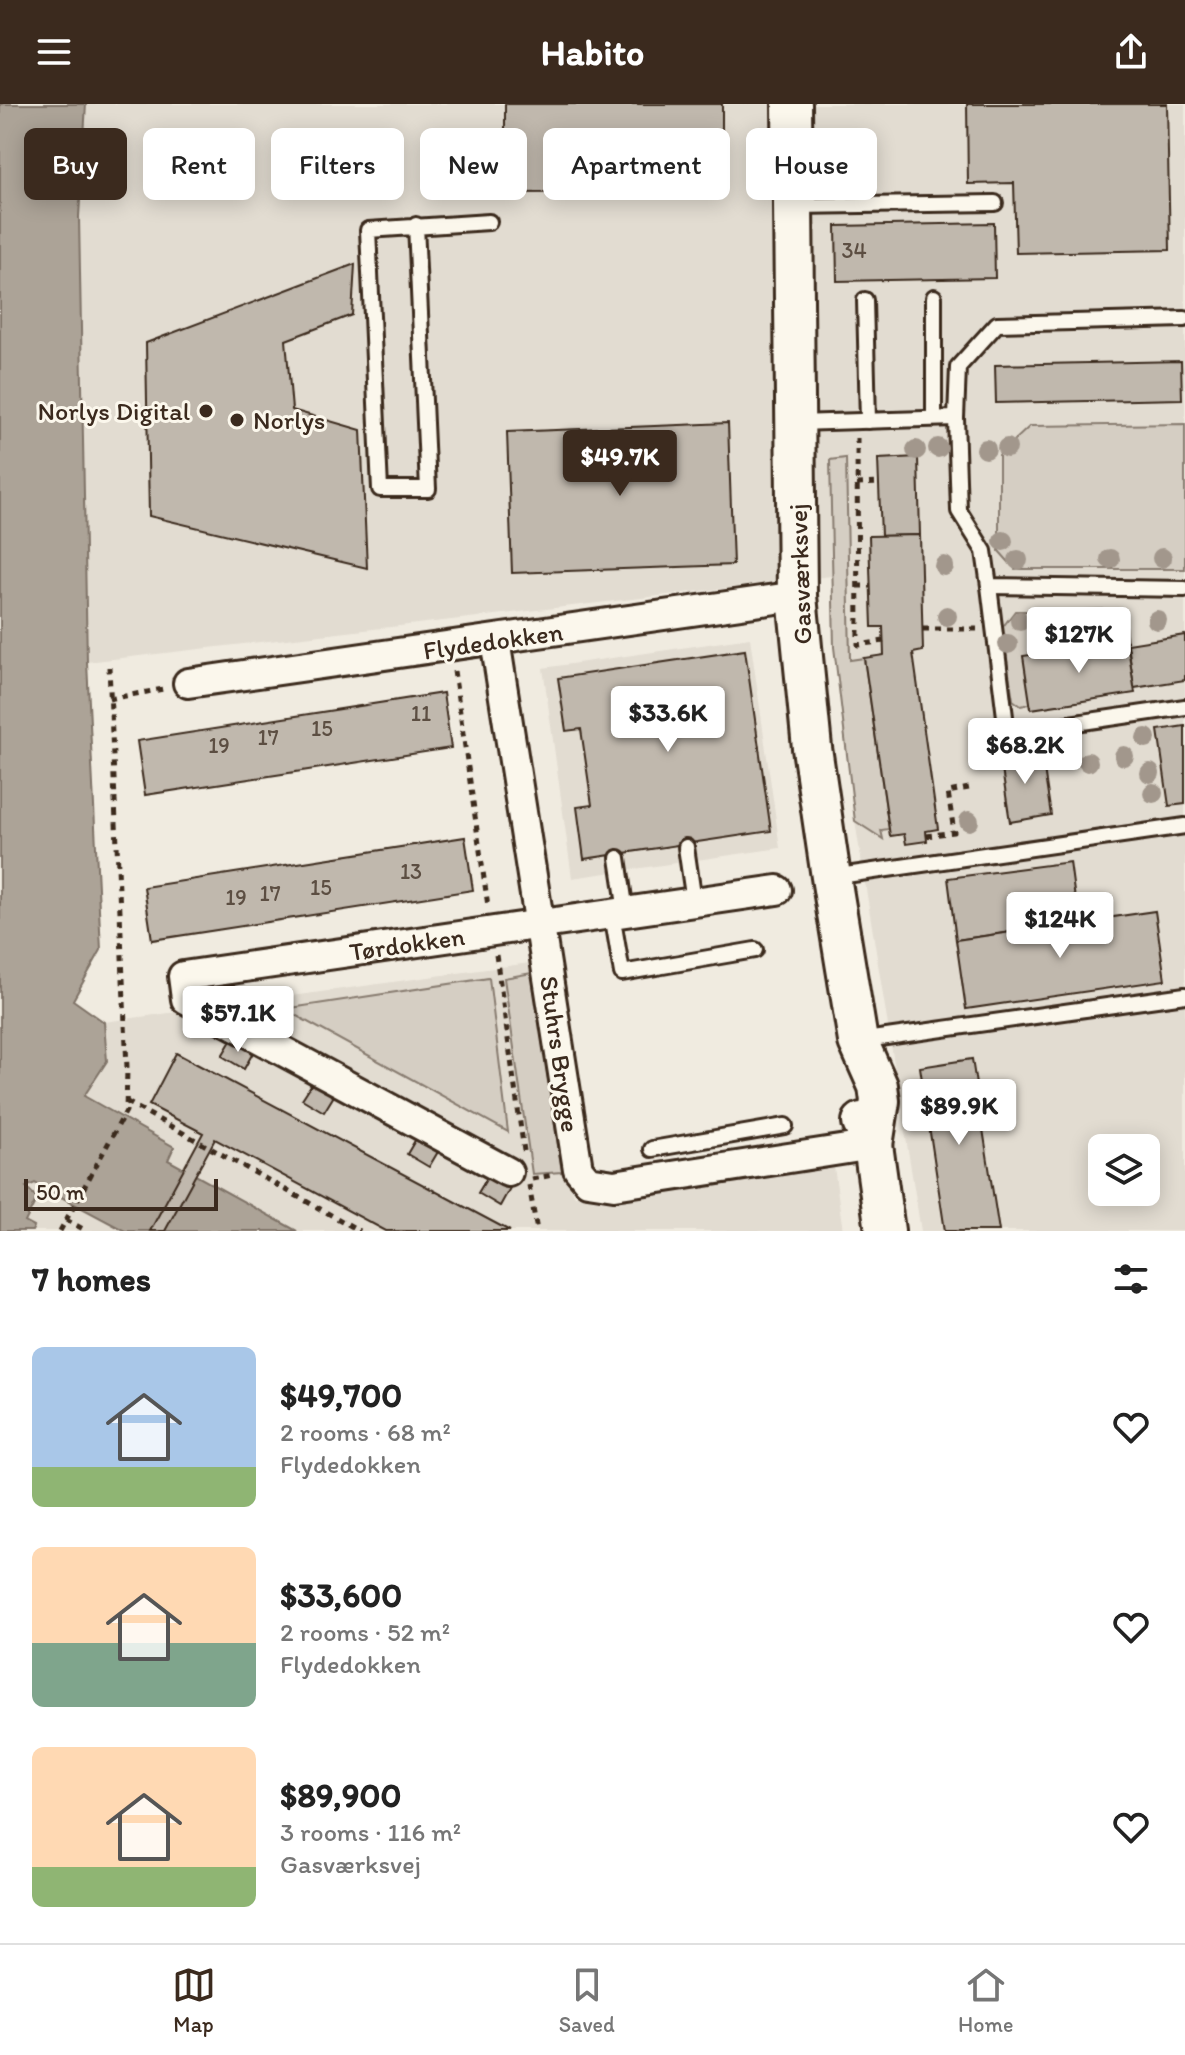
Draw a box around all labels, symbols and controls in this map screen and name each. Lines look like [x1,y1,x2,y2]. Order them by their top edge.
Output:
icon: menu [32,30,76,74]
icon: share [1109,30,1153,74]
text: Habito [541,31,644,74]
chip: Buy [24,128,127,200]
chip: Rent [143,128,255,200]
chip: Filters [271,128,404,200]
chip: New [420,128,527,200]
chip: Apartment [543,128,730,200]
chip: House [746,128,877,200]
house number: 34 [841,237,867,264]
place label: Norlys Digital [37,395,190,427]
marker: Norlys Digital [197,402,215,420]
place label: Norlys [253,404,325,436]
marker: Norlys [228,411,246,429]
pin: $49.7K [555,430,685,498]
text: $49.7K [581,440,659,472]
street label: Gasværksvej [782,503,818,645]
pin: $127K [1023,607,1135,675]
street label: Flydedokken [421,615,565,667]
text: $127K [1045,617,1113,649]
pin: $33.6K [603,686,733,754]
text: $33.6K [629,696,707,728]
house number: 11 [411,700,431,727]
house number: 15 [311,715,333,742]
pin: $68.2K [960,718,1090,786]
house number: 17 [257,724,279,751]
text: $68.2K [986,728,1064,760]
house number: 19 [208,732,230,759]
house number: 13 [400,858,422,885]
house number: 15 [310,874,332,901]
house number: 17 [259,880,281,907]
house number: 19 [225,884,247,911]
pin: $124K [1004,892,1116,960]
text: $124K [1024,902,1096,934]
street label: Tørdokken [347,920,467,968]
street label: Stuhrs Brygge [533,974,587,1134]
pin: $57.1K [173,986,303,1054]
text: $57.1K [201,996,275,1028]
pin: $89.9K [894,1079,1024,1147]
text: $89.9K [920,1089,998,1121]
map controls [1088,1134,1160,1206]
button: layers [1088,1134,1160,1206]
scale bar [24,1175,218,1211]
text: 50 m [36,1179,85,1206]
icon: filters [1109,1257,1153,1301]
text: 7 homes [32,1259,151,1300]
text: $49,700 [280,1375,402,1416]
icon: home [96,1379,192,1475]
icon: heart [1109,1405,1153,1449]
text: 2 rooms · 68 m² [280,1416,451,1448]
text: Flydedokken [280,1448,421,1480]
text: $33,600 [280,1575,402,1616]
icon: home [96,1579,192,1675]
icon: heart [1109,1605,1153,1649]
text: 2 rooms · 52 m² [280,1616,450,1648]
text: Flydedokken [280,1648,421,1680]
text: $89,900 [280,1775,401,1816]
icon: home [96,1779,192,1875]
icon: heart [1109,1805,1153,1849]
text: 3 rooms · 116 m² [280,1816,461,1848]
text: Gasværksvej [280,1848,421,1880]
tab: Map [172,1963,216,2038]
tab: Saved [559,1963,615,2038]
tab: Home [958,1963,1013,2038]

